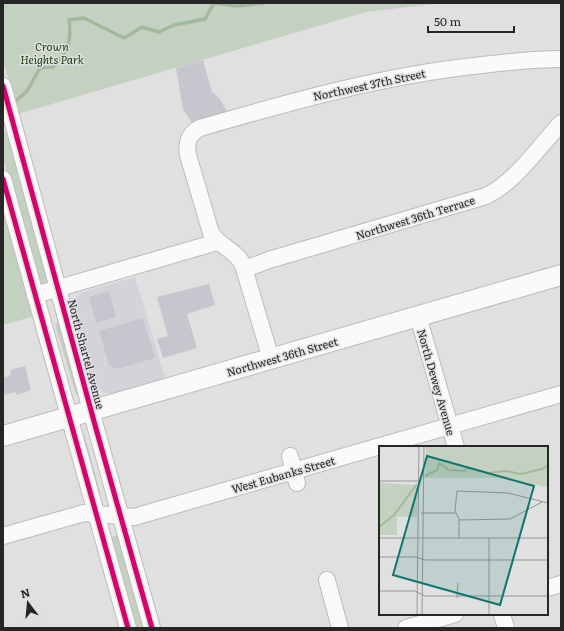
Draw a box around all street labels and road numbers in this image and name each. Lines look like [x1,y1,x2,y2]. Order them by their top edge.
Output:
street label: Northwest 37th Street [311,64,427,104]
street label: Northwest 36th Terrace [353,191,477,243]
street label: North Shartel Avenue [65,297,109,411]
street label: North Dewey Avenue [414,327,460,437]
street label: Northwest 36th Street [224,332,340,380]
street label: West Eubanks Street [229,451,337,496]

